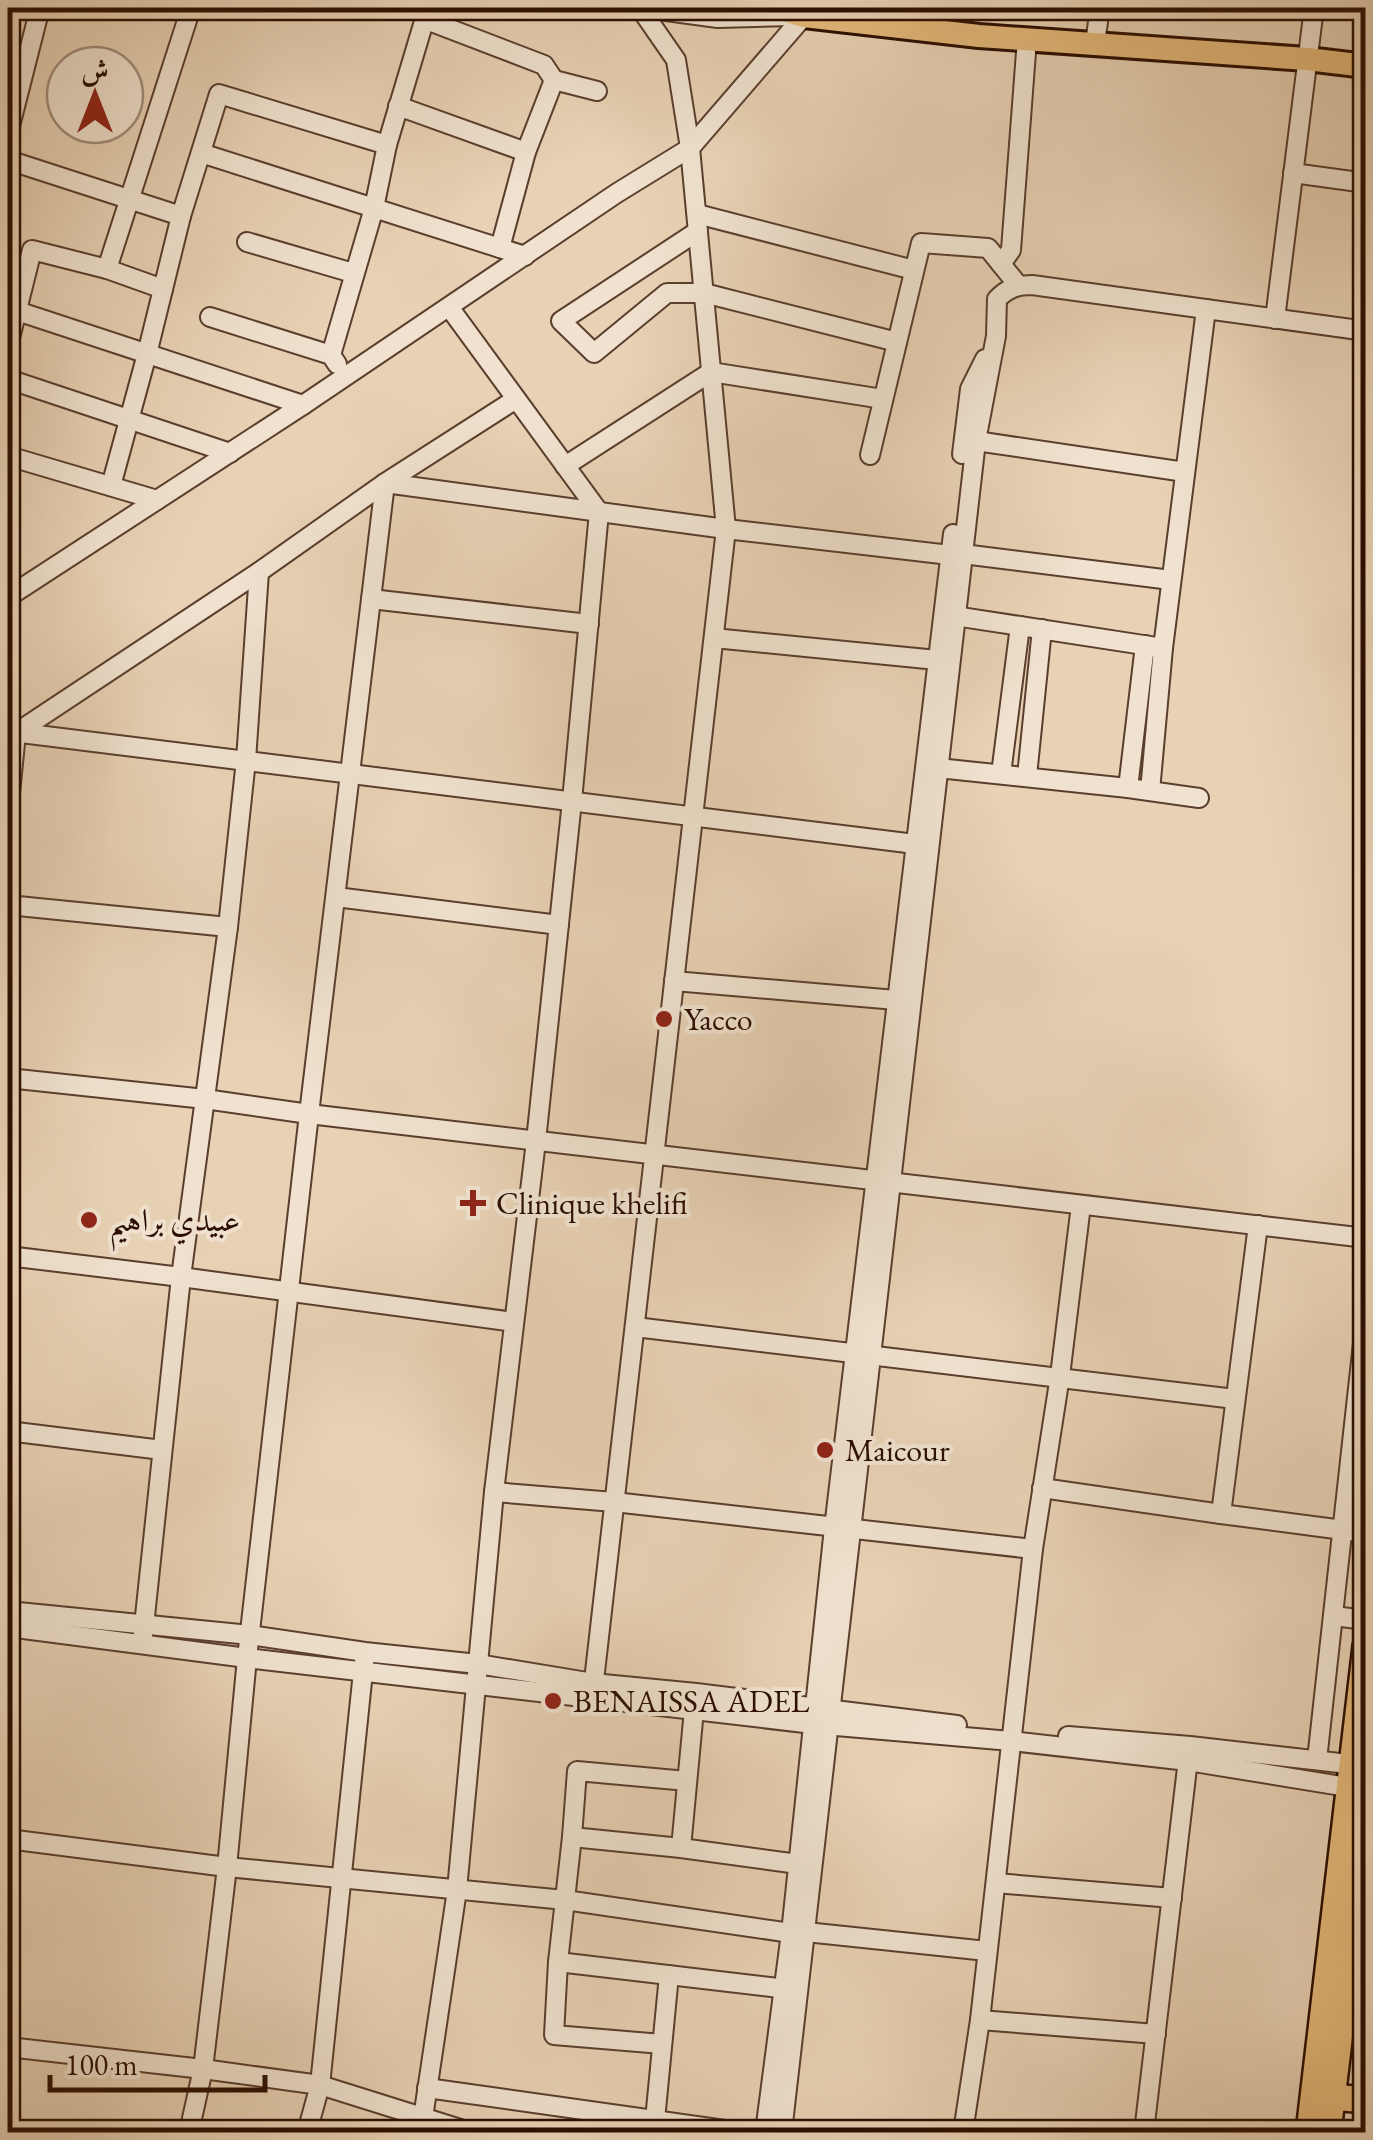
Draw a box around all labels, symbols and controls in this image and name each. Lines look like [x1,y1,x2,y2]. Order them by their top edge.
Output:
north arrow [45,45,145,145]
text: ش [81,52,109,88]
place label: Yacco [684,998,753,1040]
marker: Yacco [653,1008,675,1030]
place label: Clinique khelifi [496,1182,688,1224]
marker: Clinique khelifi [460,1190,486,1216]
place label: عبيدي براهيم [109,1199,240,1252]
marker: عبيدي براهيم [78,1209,100,1231]
place label: Maicour [845,1429,950,1471]
marker: Maicour [814,1439,836,1461]
place label: BENAISSA ADEL [573,1680,810,1722]
marker: BENAISSA ADEL [542,1690,564,1712]
scale bar [50,2030,265,2092]
text: 100 m [65,2045,138,2084]

